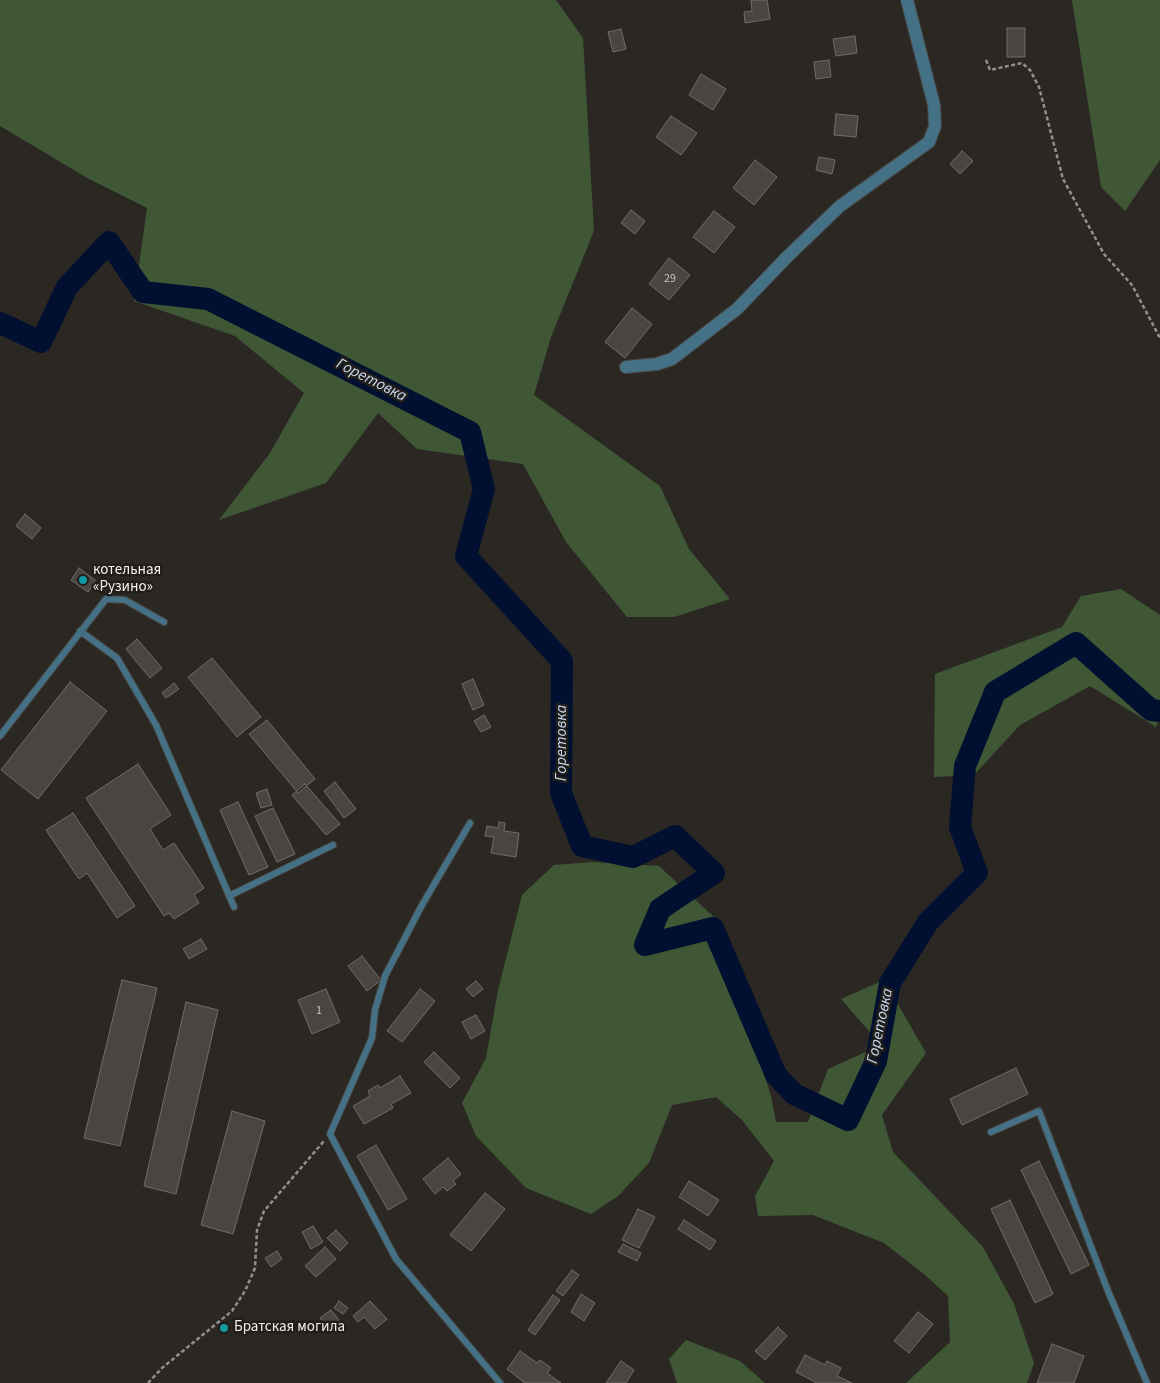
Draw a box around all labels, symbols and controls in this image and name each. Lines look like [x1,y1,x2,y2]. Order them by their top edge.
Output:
house number: 29 [664,272,676,286]
water label: Горетовка [333,355,409,407]
place label: котельная «Рузино» [93,562,161,597]
marker: котельная «Рузино» [77,574,89,586]
water label: Горетовка [552,705,572,781]
water label: Горетовка [864,987,898,1065]
house number: 1 [316,1004,322,1018]
place label: Братская могила [234,1319,345,1337]
marker: Братская могила [218,1322,230,1334]

